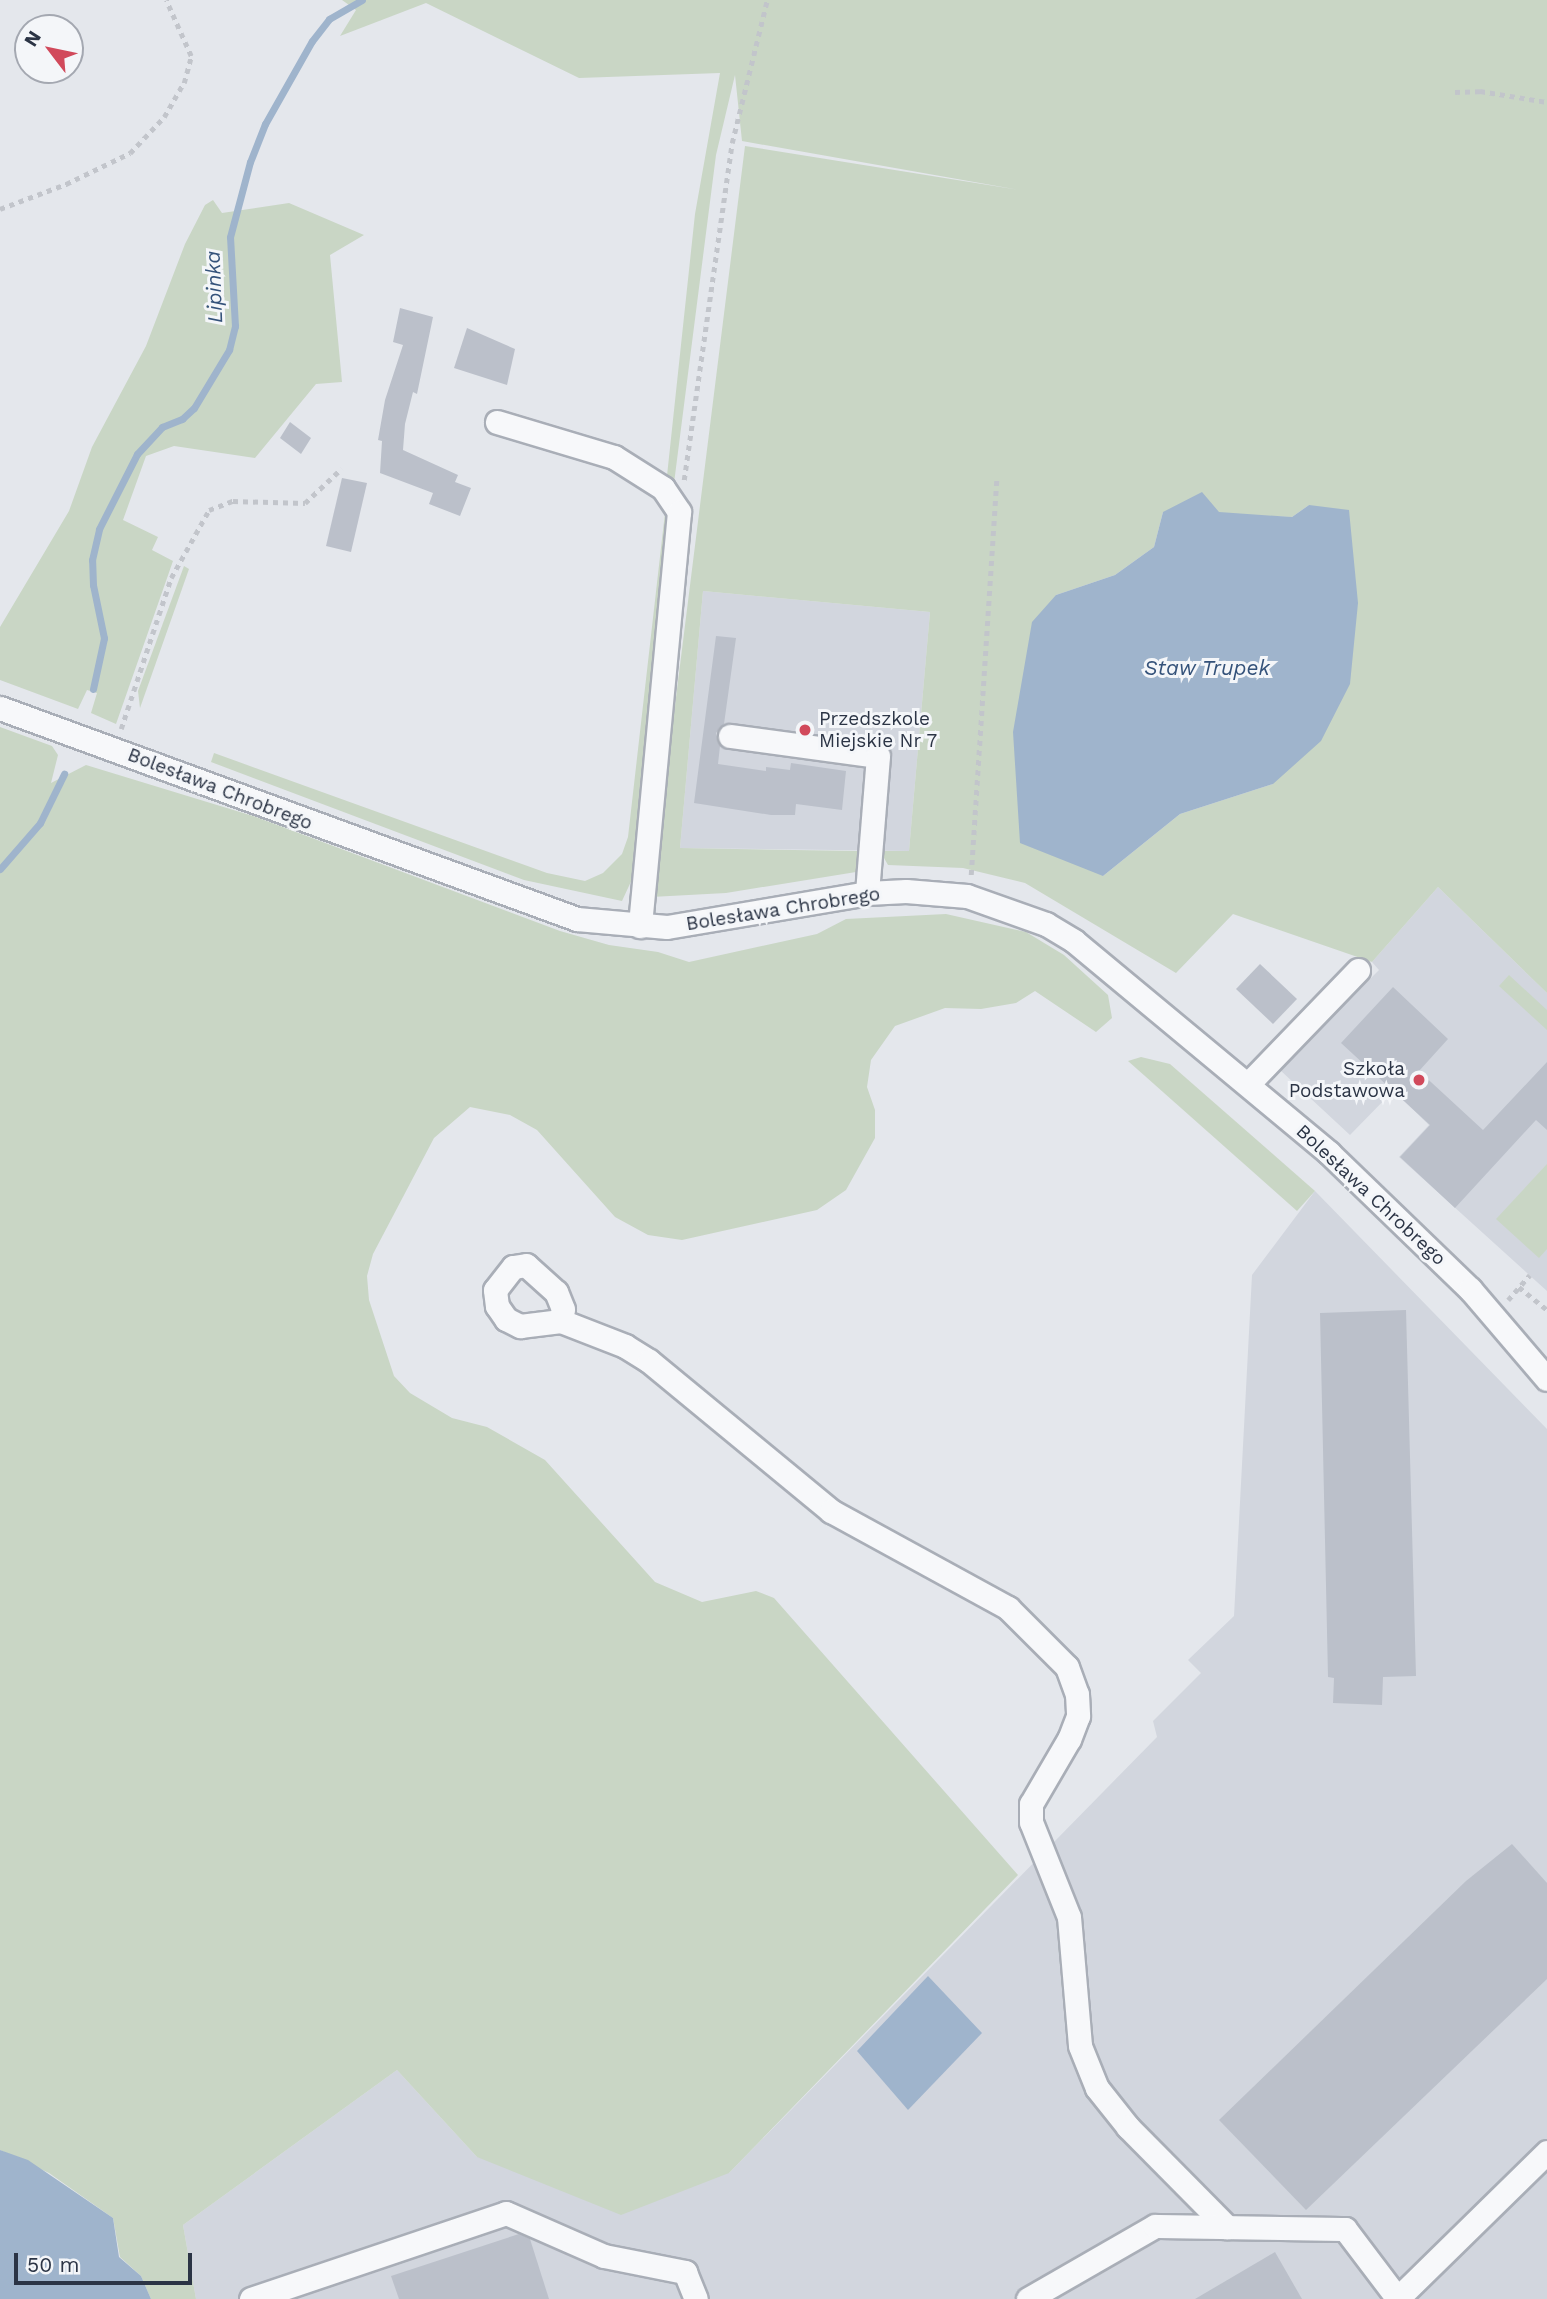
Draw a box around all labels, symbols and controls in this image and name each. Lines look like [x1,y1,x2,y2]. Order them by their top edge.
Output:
north arrow [14,14,84,84]
text: N [19,27,46,51]
water label: Lipinka [200,250,228,324]
water label: Staw Trupek [1144,655,1270,681]
place label: Przedszkole Miejskie Nr 7 [819,708,938,752]
marker: Przedszkole Miejskie Nr 7 [797,722,813,738]
street label: Bolesława Chrobrego [124,743,316,835]
street label: Bolesława Chrobrego [684,882,882,936]
place label: Szkoła Podstawowa [1289,1058,1405,1102]
marker: Szkoła Podstawowa [1411,1072,1427,1088]
street label: Bolesława Chrobrego [1291,1120,1451,1270]
scale bar [18,2240,196,2284]
text: 50 m [27,2252,79,2277]

